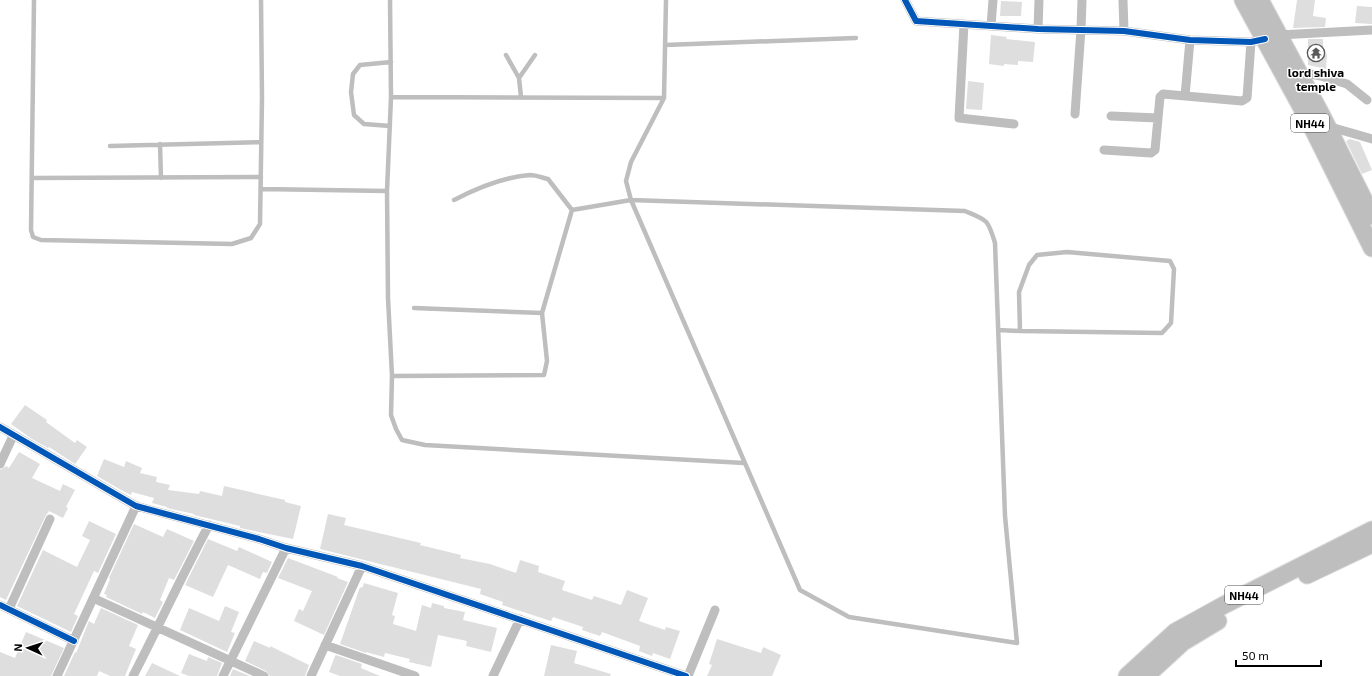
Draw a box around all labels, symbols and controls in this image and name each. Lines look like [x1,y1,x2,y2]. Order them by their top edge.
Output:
temple icon: lord shiva temple [1306,43,1326,63]
place label: lord shiva temple [1288,65,1344,93]
road number: NH44 [1291,114,1329,132]
road number: NH44 [1225,586,1263,604]
north arrow [8,628,48,668]
scale bar [1236,642,1321,668]
text: N [11,643,24,652]
text: 50 m [1242,648,1269,662]

